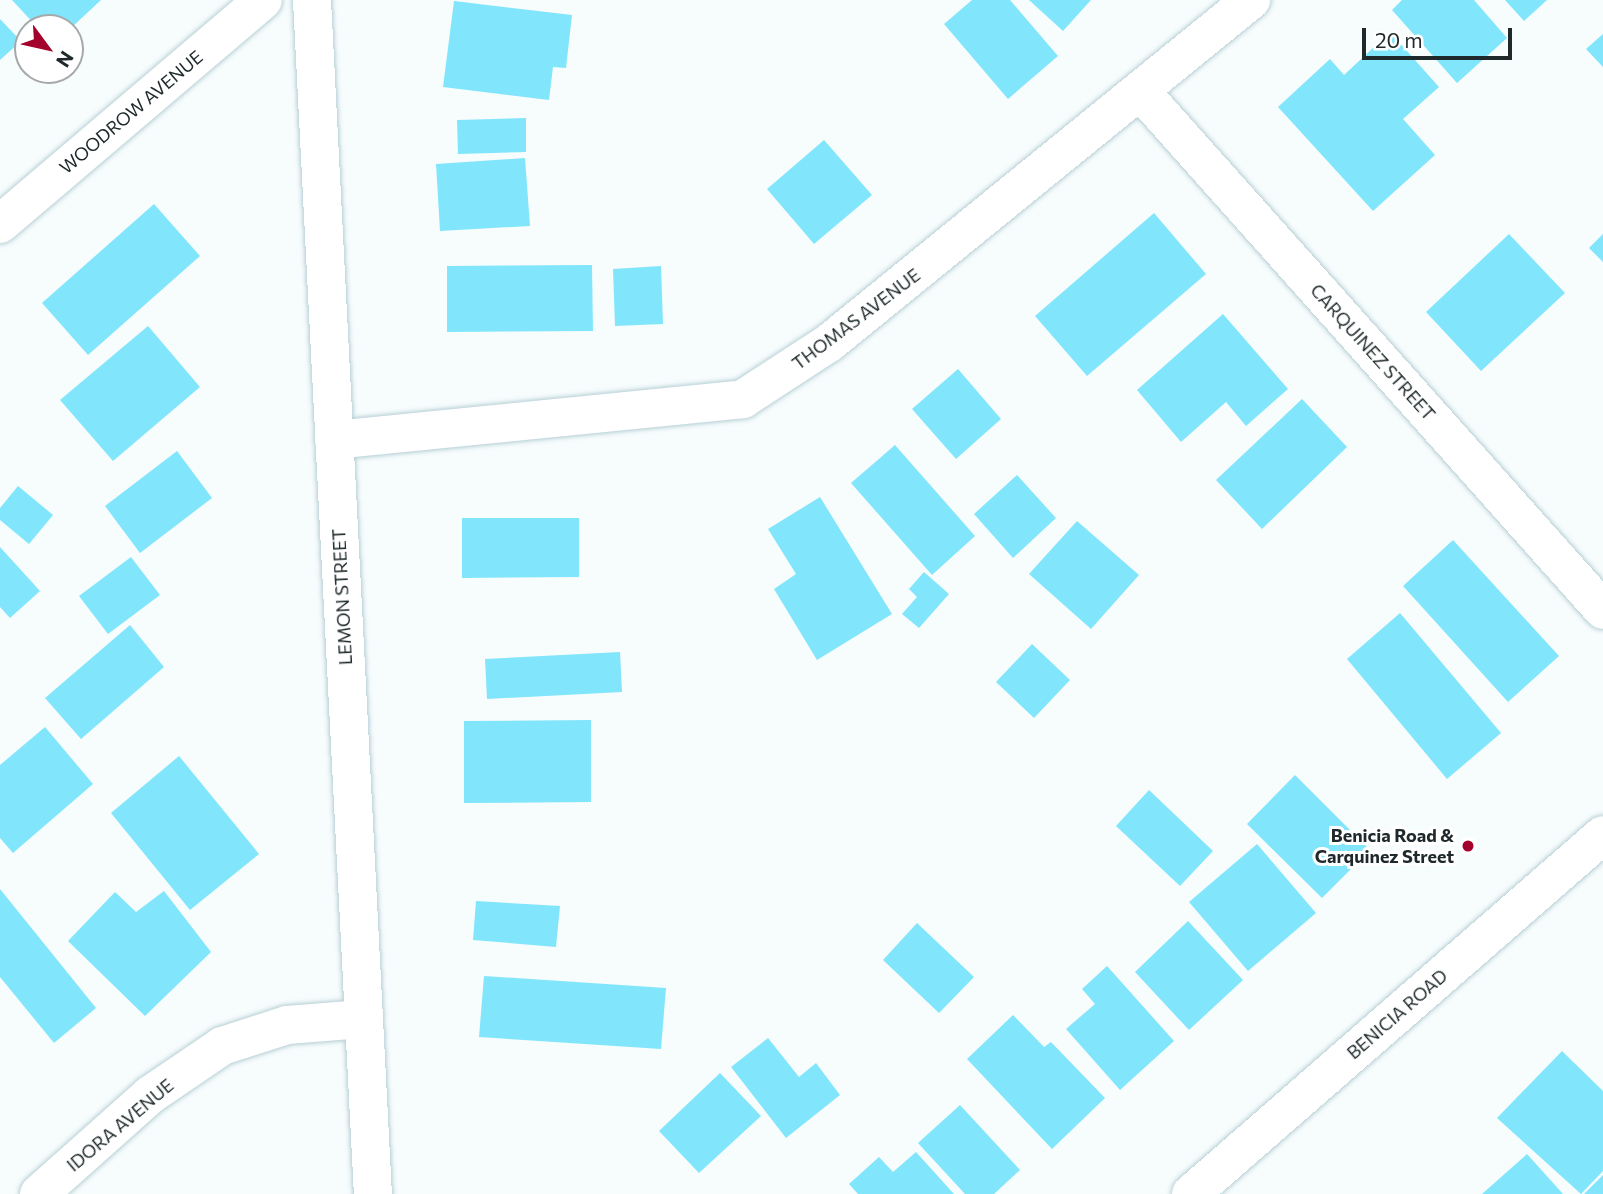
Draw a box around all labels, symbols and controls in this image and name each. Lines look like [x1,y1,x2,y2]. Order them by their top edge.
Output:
north arrow [14,14,84,84]
scale bar [1365,14,1516,58]
text: 20 m [1375,27,1423,52]
street label: WOODROW AVENUE [55,46,207,178]
street label: THOMAS AVENUE [788,264,924,374]
street label: CARQUINEZ STREET [1306,279,1440,425]
street label: LEMON STREET [328,528,356,666]
place label: Benicia Road & Carquinez Street [1315,825,1454,868]
marker: Benicia Road & Carquinez Street [1460,838,1476,854]
street label: BENICIA ROAD [1342,965,1452,1063]
street label: IDORA AVENUE [62,1074,178,1176]

